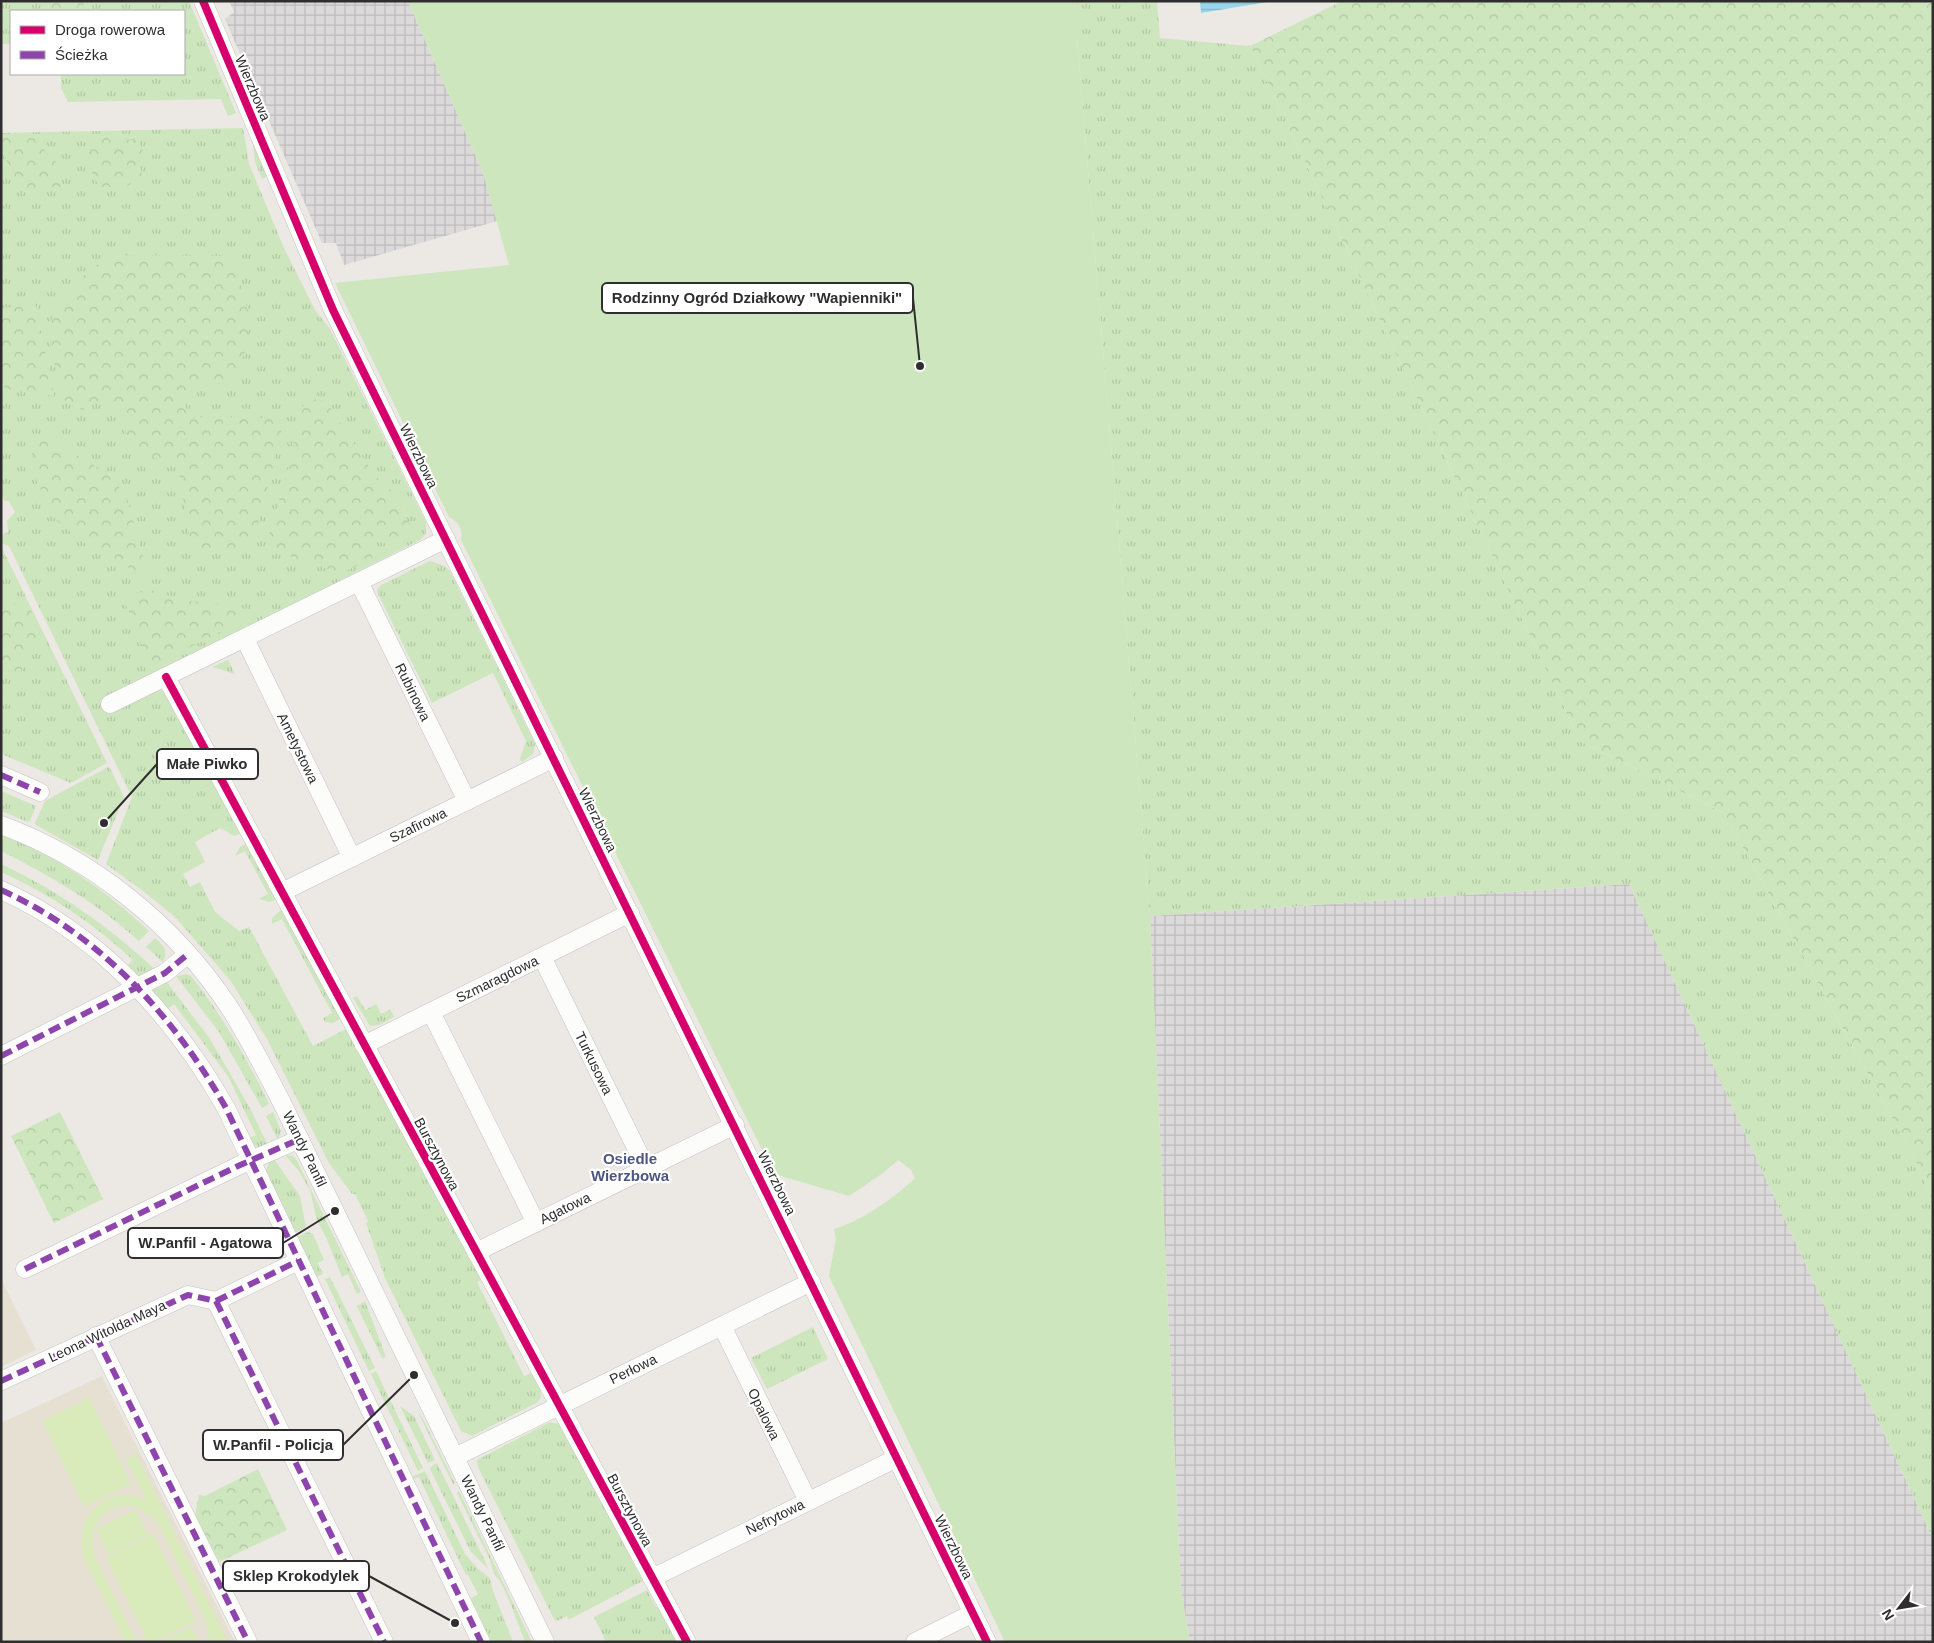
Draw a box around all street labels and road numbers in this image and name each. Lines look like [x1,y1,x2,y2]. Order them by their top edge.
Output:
street label: Wierzbowa [232,53,274,123]
street label: Wierzbowa [397,421,441,491]
street label: Rubinowa [392,661,434,724]
street label: Ametystowa [274,710,322,786]
street label: Wierzbowa [576,785,620,855]
street label: Szafirowa [387,804,449,846]
street label: Szmaragdowa [453,952,541,1006]
street label: Turkusowa [572,1029,616,1097]
street label: Wandy Panfil [280,1109,330,1189]
street label: Bursztynowa [411,1115,463,1193]
street label: Wierzbowa [755,1148,799,1218]
street label: Agatowa [537,1189,593,1227]
street label: Leona Witolda Maya [46,1297,168,1365]
street label: Perłowa [607,1351,659,1387]
street label: Opalowa [745,1386,783,1443]
street label: Bursztynowa [604,1471,656,1549]
street label: Wandy Panfil [458,1473,508,1553]
street label: Nefrytowa [743,1496,807,1538]
street label: Wierzbowa [932,1512,976,1582]

